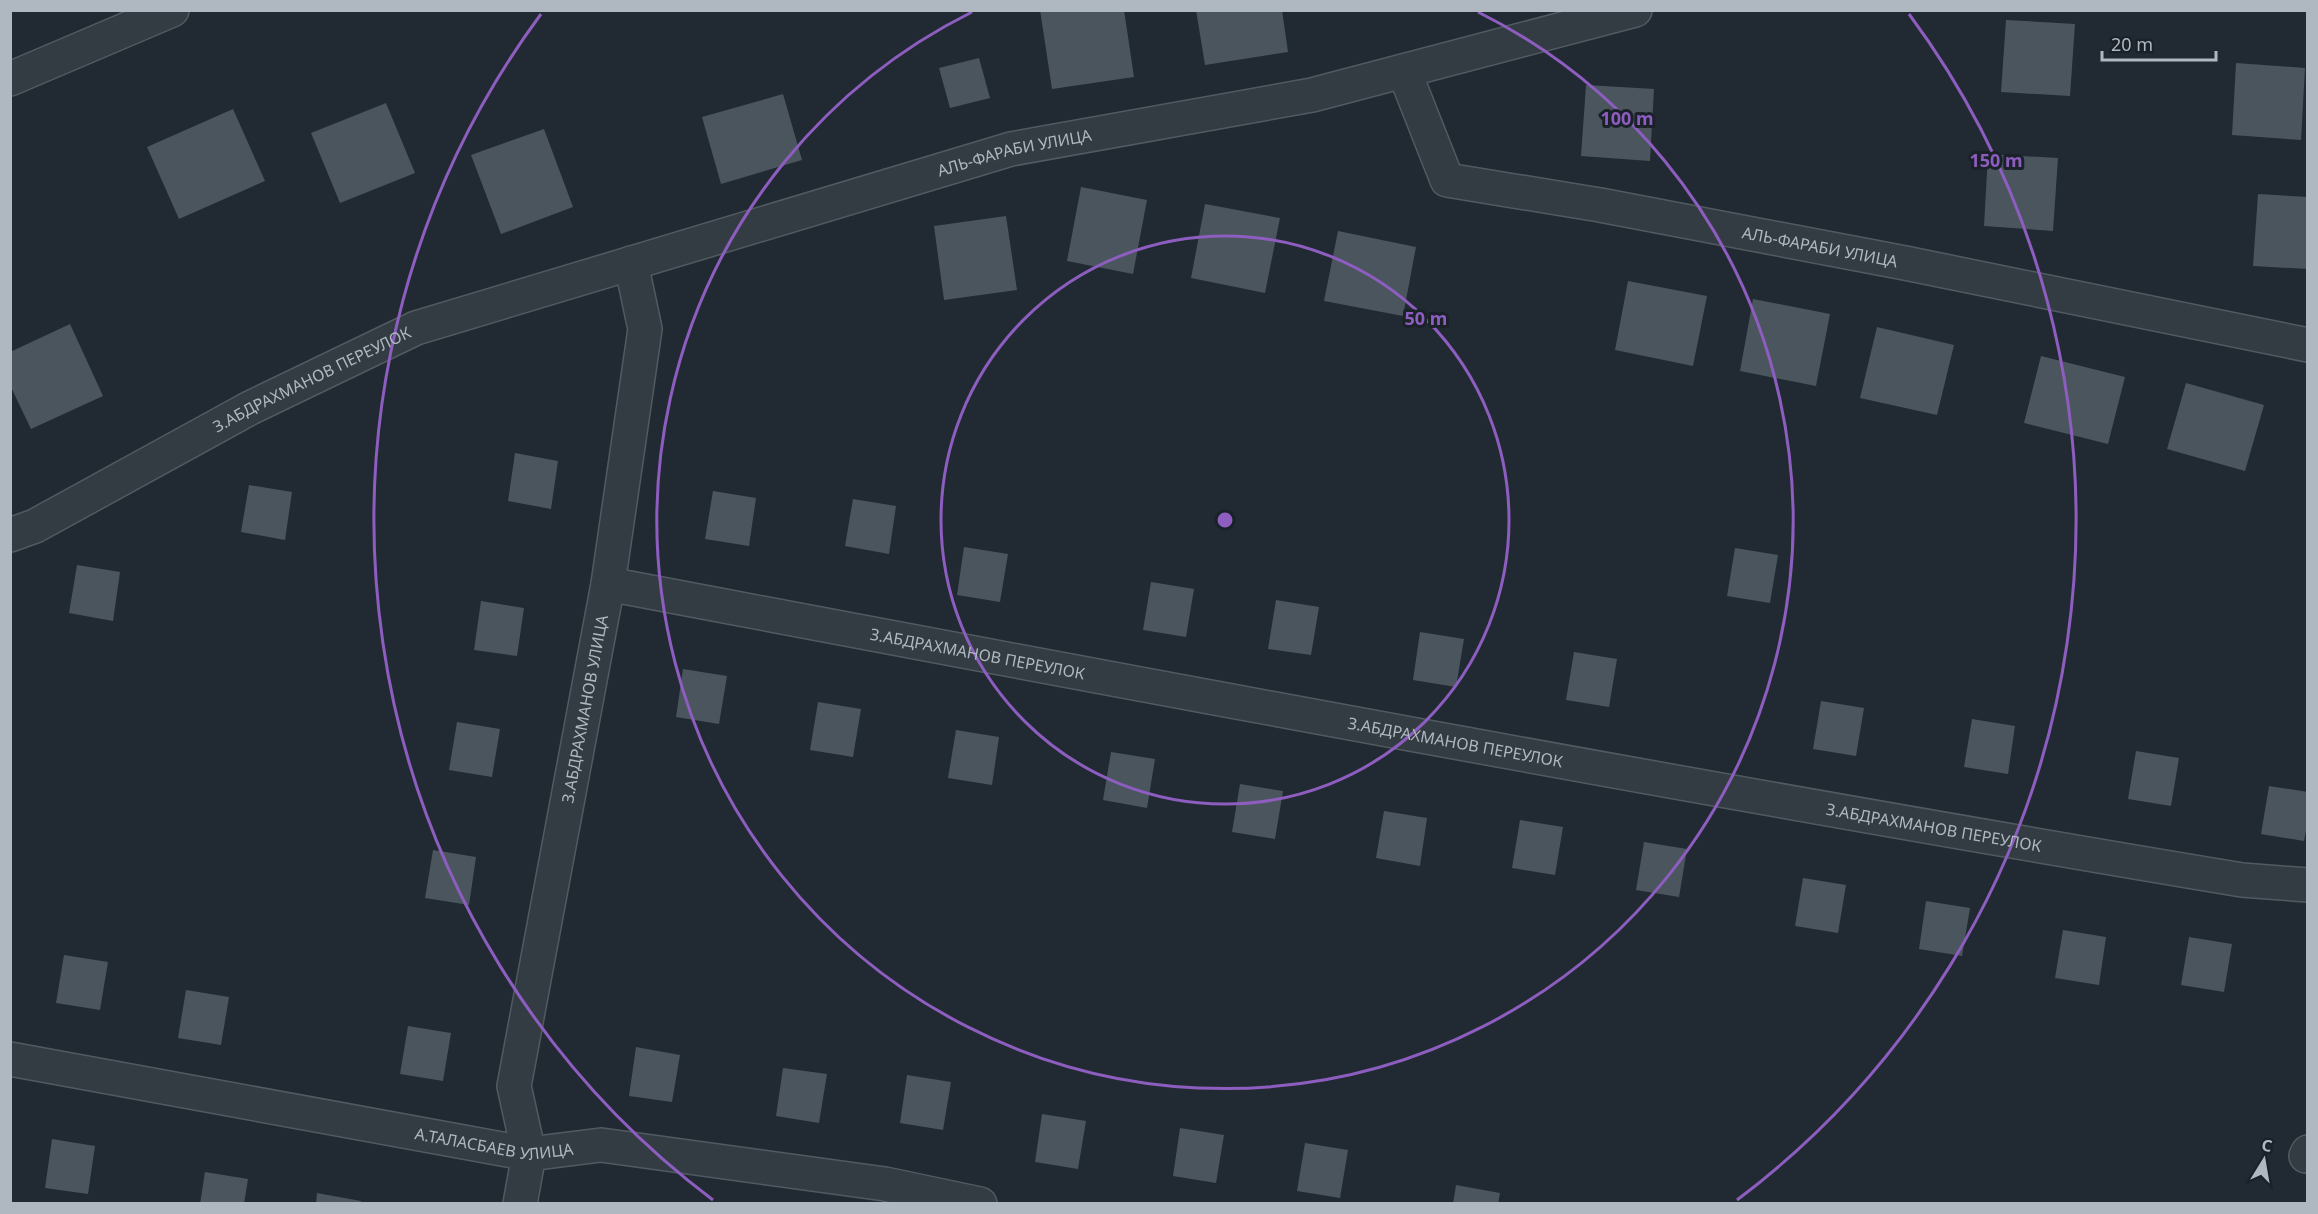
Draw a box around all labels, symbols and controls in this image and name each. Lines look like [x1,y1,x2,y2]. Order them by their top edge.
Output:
scale bar [2102,24,2216,62]
text: 20 m [2111,32,2153,56]
text: 100 m [1600,106,1654,130]
street label: АЛЬ-ФАРАБИ УЛИЦА [935,124,1094,182]
text: 150 m [1969,148,2023,172]
street label: АЛЬ-ФАРАБИ УЛИЦА [1740,221,1900,273]
text: 50 m [1405,306,1447,330]
street label: З.АБДРАХМАНОВ ПЕРЕУЛОК [209,321,414,437]
centre of rings [1215,510,1235,530]
street label: З.АБДРАХМАНОВ УЛИЦА [556,612,613,805]
street label: З.АБДРАХМАНОВ ПЕРЕУЛОК [868,623,1087,685]
street label: З.АБДРАХМАНОВ ПЕРЕУЛОК [1346,712,1565,772]
street label: З.АБДРАХМАНОВ ПЕРЕУЛОК [1824,798,2043,857]
street label: А.ТАЛАСБАЕВ УЛИЦА [413,1122,575,1165]
north arrow [2234,1130,2294,1190]
text: С [2260,1133,2274,1157]

